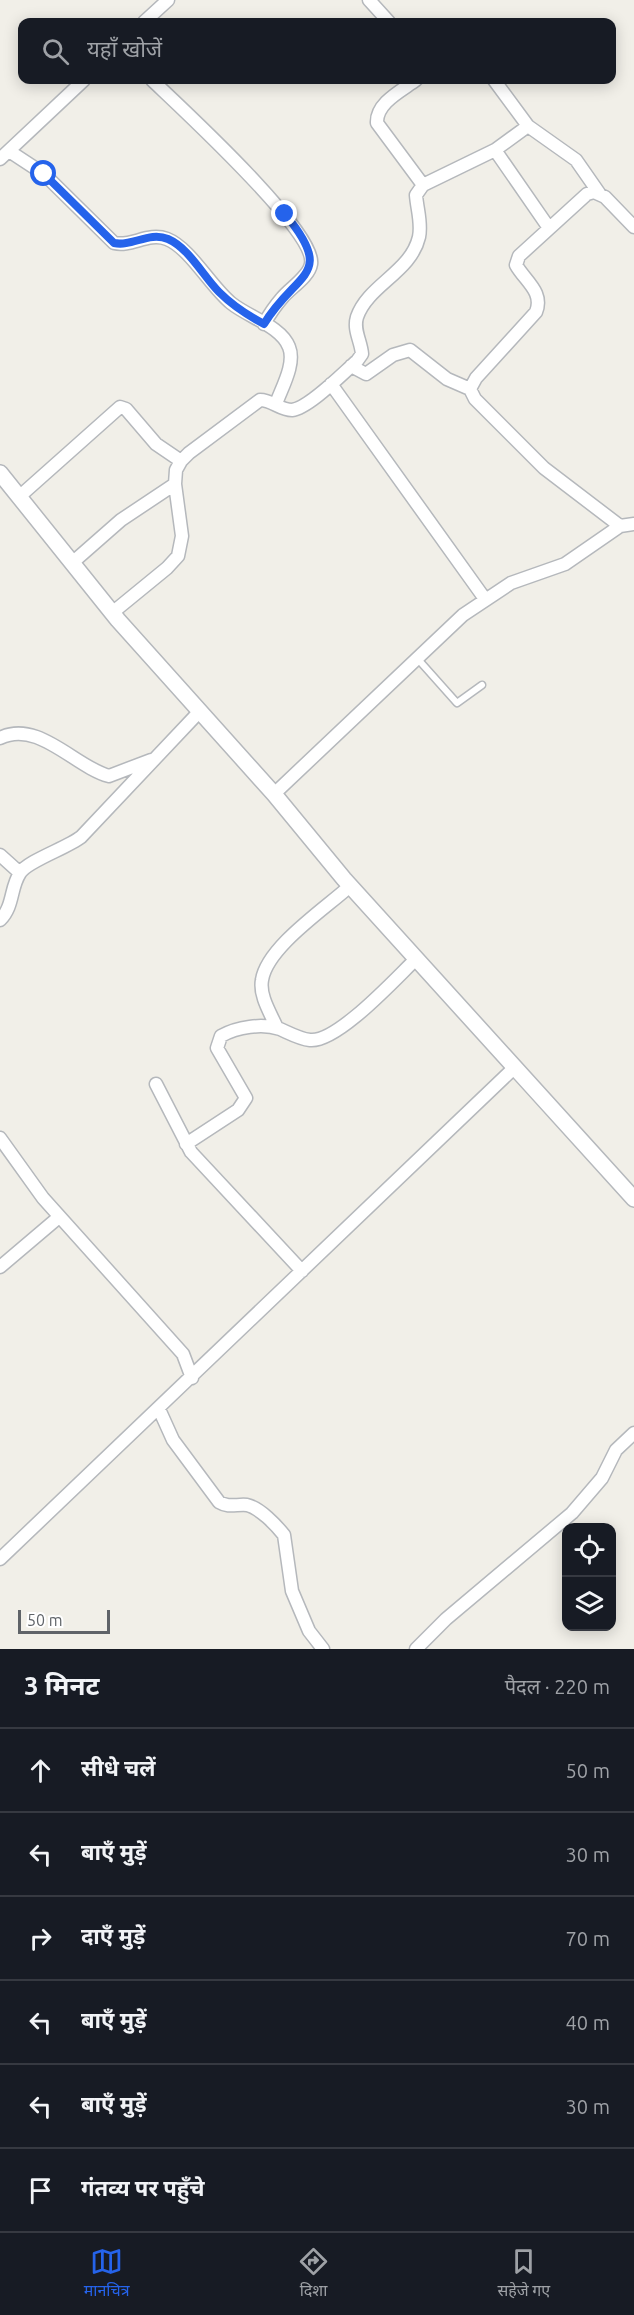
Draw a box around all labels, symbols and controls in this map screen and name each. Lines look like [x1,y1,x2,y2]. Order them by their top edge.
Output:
search box [18,18,616,84]
icon: search [39,35,72,68]
text: यहाँ खोजें [87,36,162,61]
route start [30,160,56,186]
route end [271,200,297,226]
map controls [562,1523,616,1631]
button: locate [562,1523,616,1577]
button: layers [562,1577,616,1631]
scale bar [18,1607,110,1634]
text: 50 m [27,1611,63,1629]
text: 3 मिनट [24,1671,99,1700]
text: पैदल · 220 m [505,1675,610,1698]
icon: ahead [24,1754,57,1787]
text: सीधे चलें [81,1755,156,1780]
text: 50 m [566,1759,610,1782]
icon: left [24,1838,57,1871]
text: बाएँ मुड़ें [81,1839,147,1864]
text: 30 m [566,1843,610,1866]
icon: right [24,1922,57,1955]
text: दाएँ मुड़ें [81,1923,145,1948]
text: 70 m [566,1927,610,1950]
icon: left [24,2006,57,2039]
text: बाएँ मुड़ें [81,2007,147,2032]
text: 40 m [566,2011,610,2034]
icon: left [24,2090,57,2123]
text: बाएँ मुड़ें [81,2091,147,2116]
text: 30 m [566,2095,610,2118]
icon: arrive [24,2174,57,2207]
text: गंतव्य पर पहुँचे [81,2175,205,2200]
tab: मानचित्र [84,2245,129,2303]
tab: दिशा [297,2245,330,2303]
tab: सहेजे गए [498,2245,550,2303]

